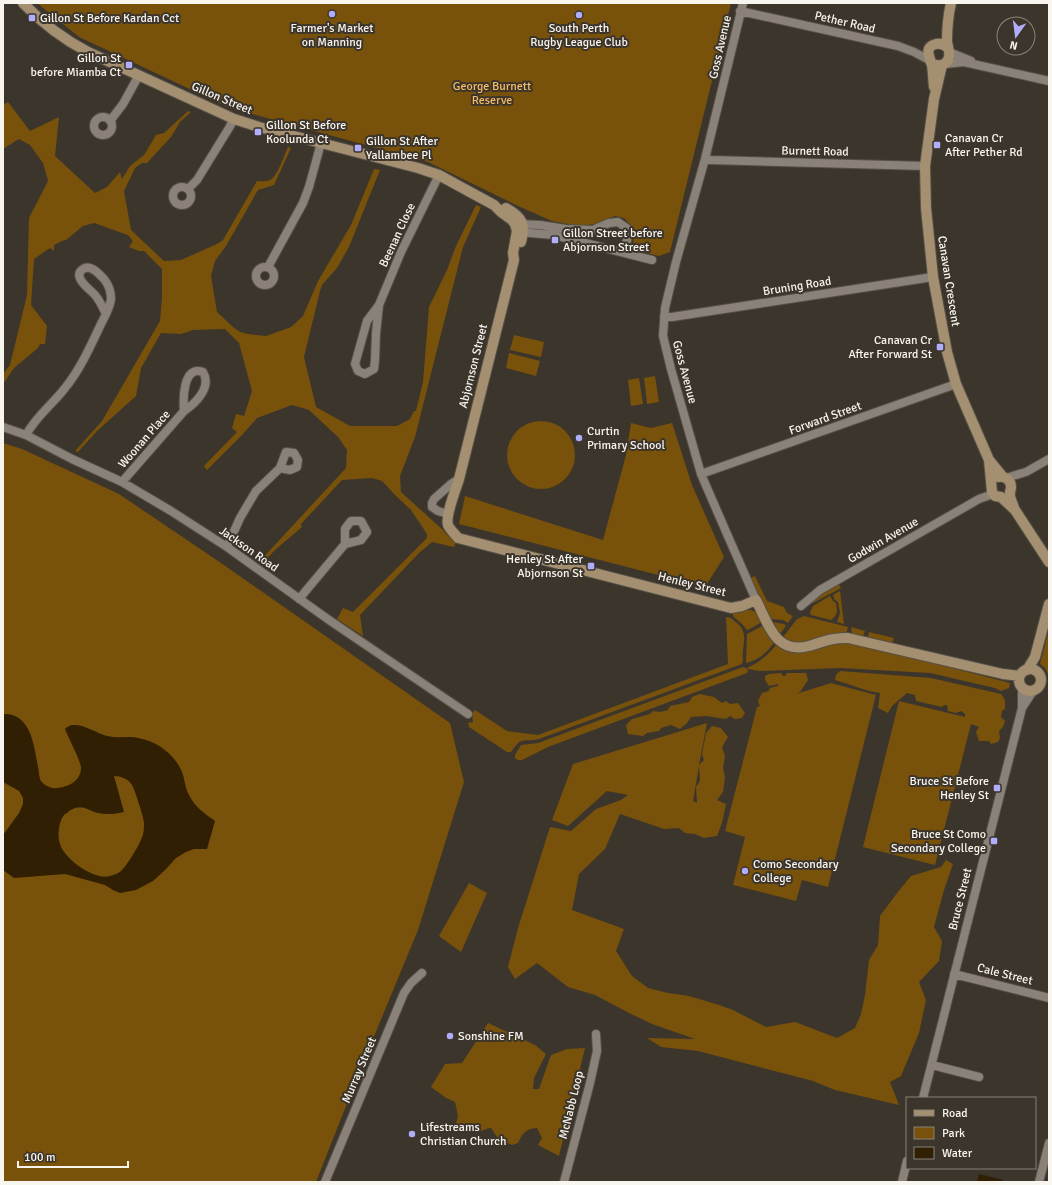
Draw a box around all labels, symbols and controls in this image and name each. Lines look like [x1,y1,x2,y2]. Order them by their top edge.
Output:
street label: Pether Road [813,8,877,37]
marker: Farmer's Market on Manning [327,9,337,19]
marker: South Perth Rugby League Club [574,10,584,20]
place label: Gillon St Before Kardan Cct [40,11,179,26]
marker: Gillon St Before Kardan Cct [27,13,37,23]
street label: Goss Avenue [706,14,735,80]
north arrow [996,16,1036,56]
place label: Farmer's Market on Manning [291,21,373,50]
place label: South Perth Rugby League Club [530,21,628,50]
text: N [1008,38,1019,52]
place label: Gillon St before Miamba Ct [31,51,121,80]
marker: Gillon St before Miamba Ct [124,60,134,70]
street label: Gillon Street [189,79,254,118]
park label: George Burnett Reserve [453,79,531,108]
place label: Gillon St Before Koolunda Ct [266,118,346,147]
marker: Gillon St Before Koolunda Ct [253,127,263,137]
place label: Canavan Cr After Pether Rd [945,131,1023,160]
place label: Gillon St After Yallambee Pl [366,134,439,163]
marker: Canavan Cr After Pether Rd [932,140,942,150]
marker: Gillon St After Yallambee Pl [353,143,363,153]
street label: Burnett Road [781,143,849,160]
street label: Beenan Close [376,201,419,270]
place label: Gillon Street before Abjornson Street [563,226,663,255]
marker: Gillon Street before Abjornson Street [550,235,560,245]
street label: Canavan Crescent [934,235,963,327]
street label: Bruning Road [762,274,832,299]
street label: Abjornson Street [456,323,491,410]
place label: Canavan Cr After Forward St [848,333,933,362]
street label: Goss Avenue [669,339,700,405]
marker: Canavan Cr After Forward St [935,342,945,352]
street label: Forward Street [787,398,863,439]
street label: Woonan Place [115,407,174,471]
place label: Curtin Primary School [587,424,665,453]
marker: Curtin Primary School [574,433,584,443]
street label: Godwin Avenue [845,514,921,567]
street label: Jackson Road [216,523,281,575]
place label: Henley St After Abjornson St [506,552,584,581]
marker: Henley St After Abjornson St [586,561,596,571]
street label: Henley Street [656,569,727,600]
place label: Bruce St Before Henley St [910,774,989,803]
marker: Bruce St Before Henley St [992,783,1002,793]
place label: Bruce St Como Secondary College [891,827,986,856]
marker: Bruce St Como Secondary College [989,836,999,846]
place label: Como Secondary College [753,857,839,886]
marker: Como Secondary College [740,866,750,876]
street label: Bruce Street [946,866,975,932]
street label: Cale Street [976,960,1034,989]
place label: Sonshine FM [458,1029,524,1044]
marker: Sonshine FM [445,1031,455,1041]
street label: Murray Street [339,1035,380,1106]
street label: McNabb Loop [556,1069,587,1141]
legend [906,1097,1036,1169]
text: Road [942,1106,968,1121]
place label: Lifestreams Christian Church [420,1120,506,1149]
text: Park [942,1126,965,1141]
marker: Lifestreams Christian Church [407,1129,417,1139]
scale bar [18,1143,128,1169]
text: Water [942,1146,973,1161]
text: 100 m [24,1150,56,1165]

